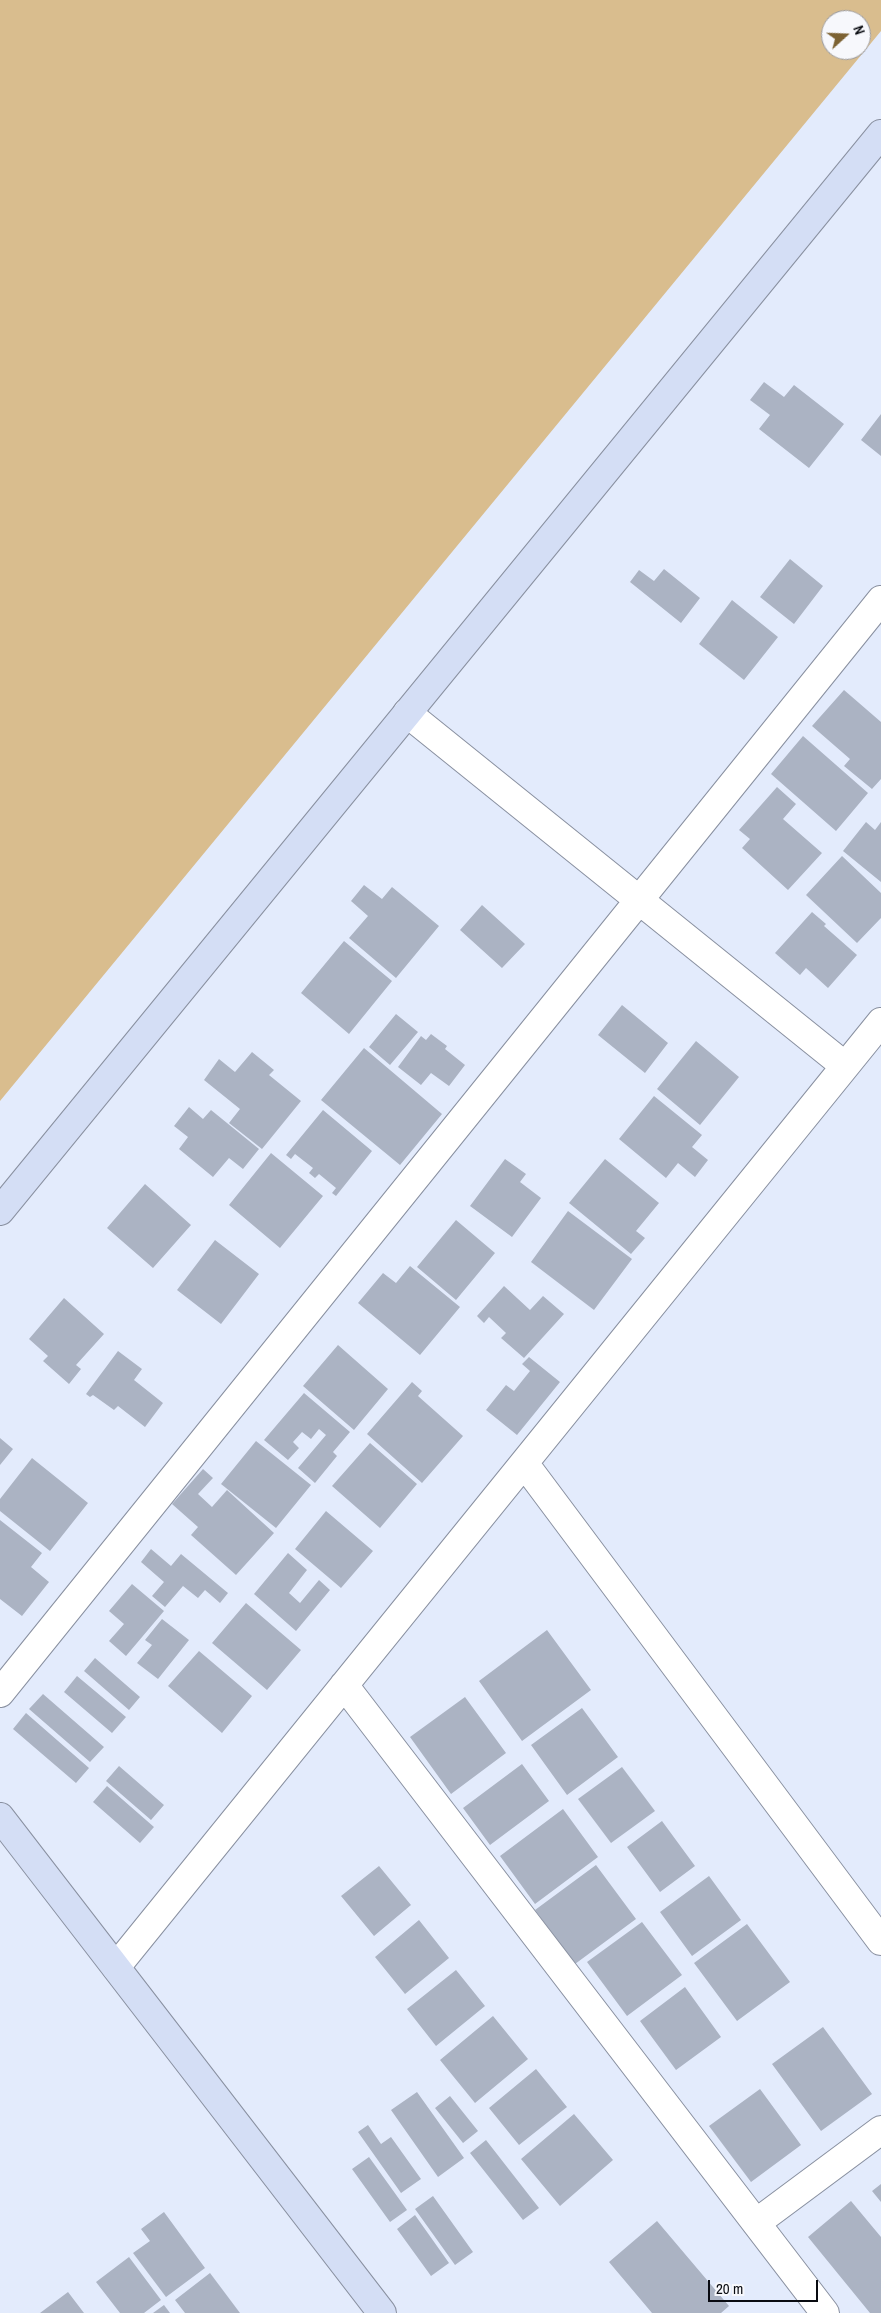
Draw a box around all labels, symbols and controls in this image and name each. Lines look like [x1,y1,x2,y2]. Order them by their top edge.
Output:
north arrow [821,10,871,60]
text: N [849,23,869,37]
scale bar [711,2270,821,2302]
text: 20 m [716,2278,743,2299]

